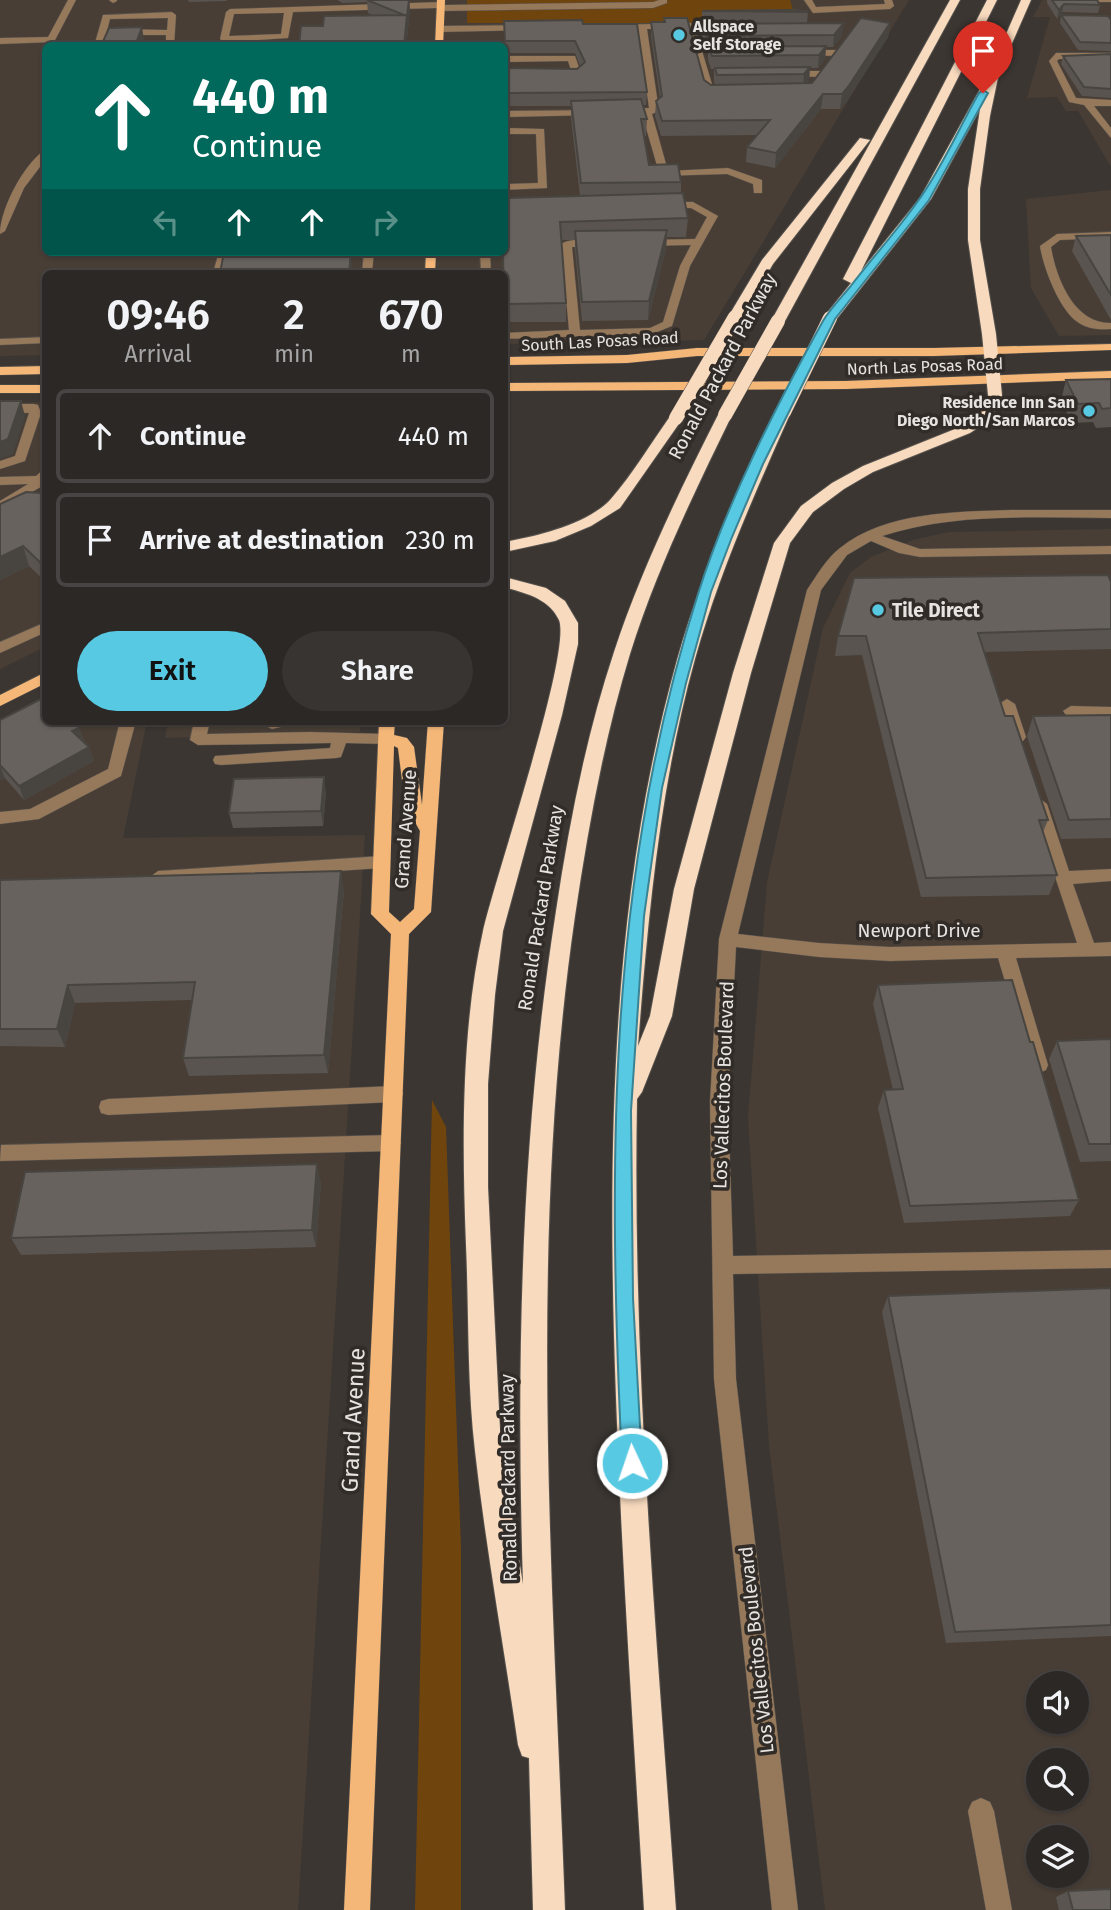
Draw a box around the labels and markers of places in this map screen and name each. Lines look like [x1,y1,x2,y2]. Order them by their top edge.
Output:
place label: Allspace Self Storage [692,17,782,54]
pin [953,21,1013,93]
marker: Allspace Self Storage [671,27,687,43]
place label: Residence Inn San Diego North/San Marcos [897,393,1075,430]
marker: Residence Inn San Diego North/San Marcos [1081,403,1097,419]
place label: Tile Direct [892,599,981,622]
marker: Tile Direct [870,602,886,618]

